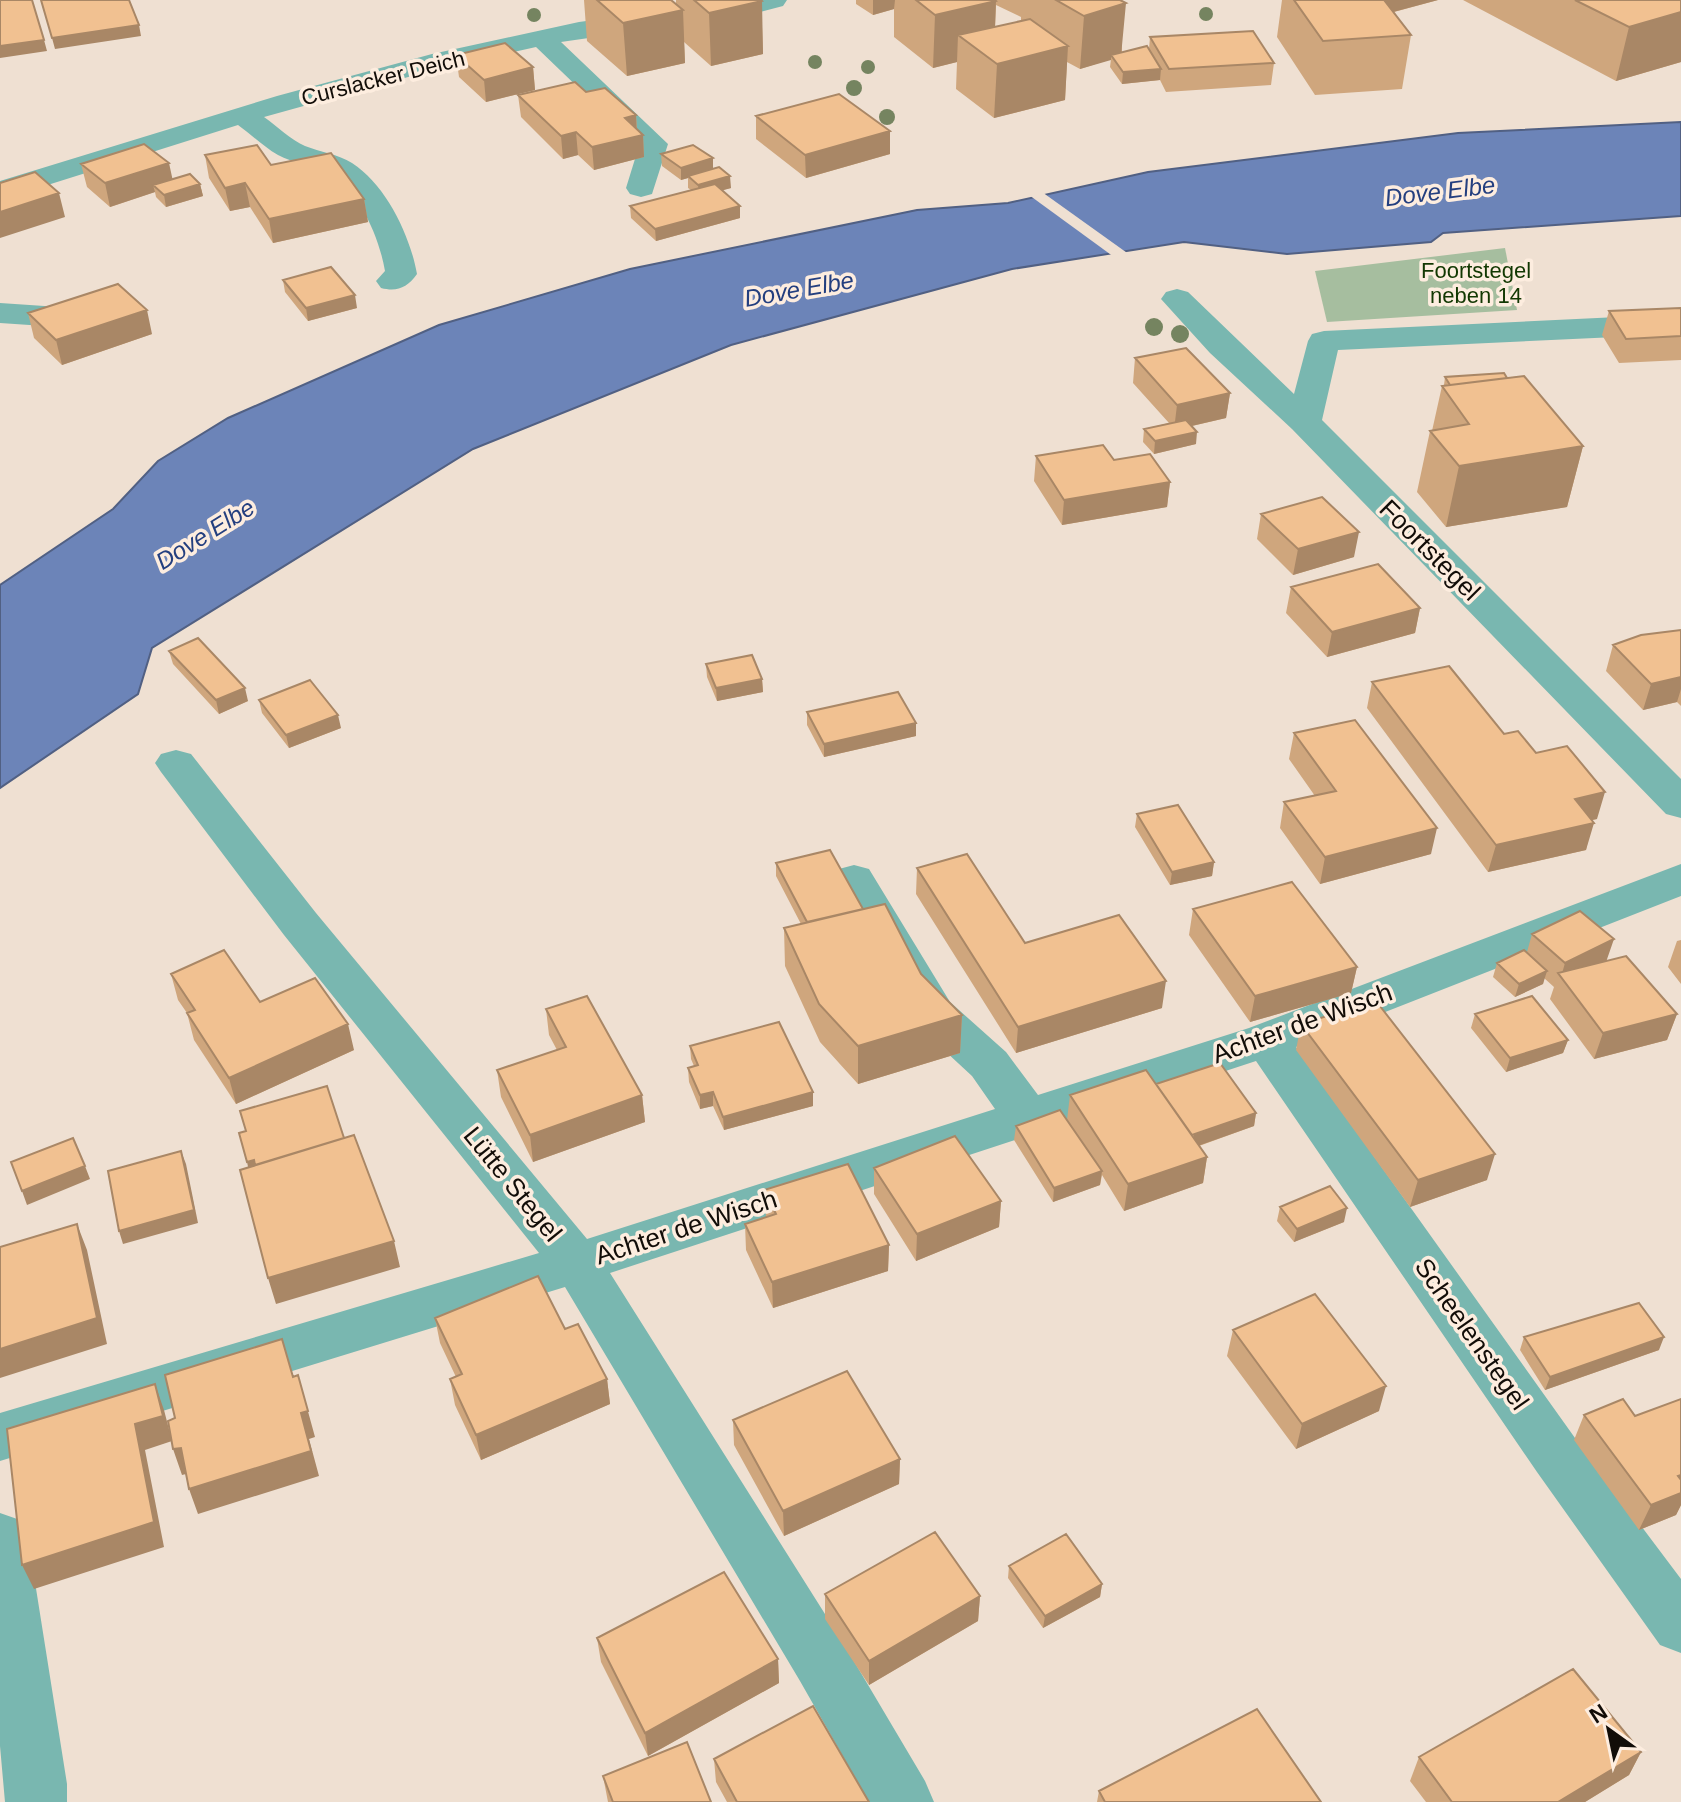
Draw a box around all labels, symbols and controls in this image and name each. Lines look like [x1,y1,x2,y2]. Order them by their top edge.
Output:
street label: Curslacker Deich [299,46,467,110]
water label: Dove Elbe [1383,171,1497,211]
park label: Foortstegel neben 14 [1421,258,1531,308]
water label: Dove Elbe [742,266,856,312]
water label: Dove Elbe [151,493,259,575]
street label: Foortstegel [1373,493,1487,607]
street label: Achter de Wisch [1208,977,1396,1069]
street label: Lütte Stegel [458,1121,568,1247]
street label: Achter de Wisch [591,1183,781,1271]
street label: Scheelenstegel [1409,1253,1535,1415]
north arrow [1569,1690,1649,1770]
text: N [1585,1699,1612,1728]

